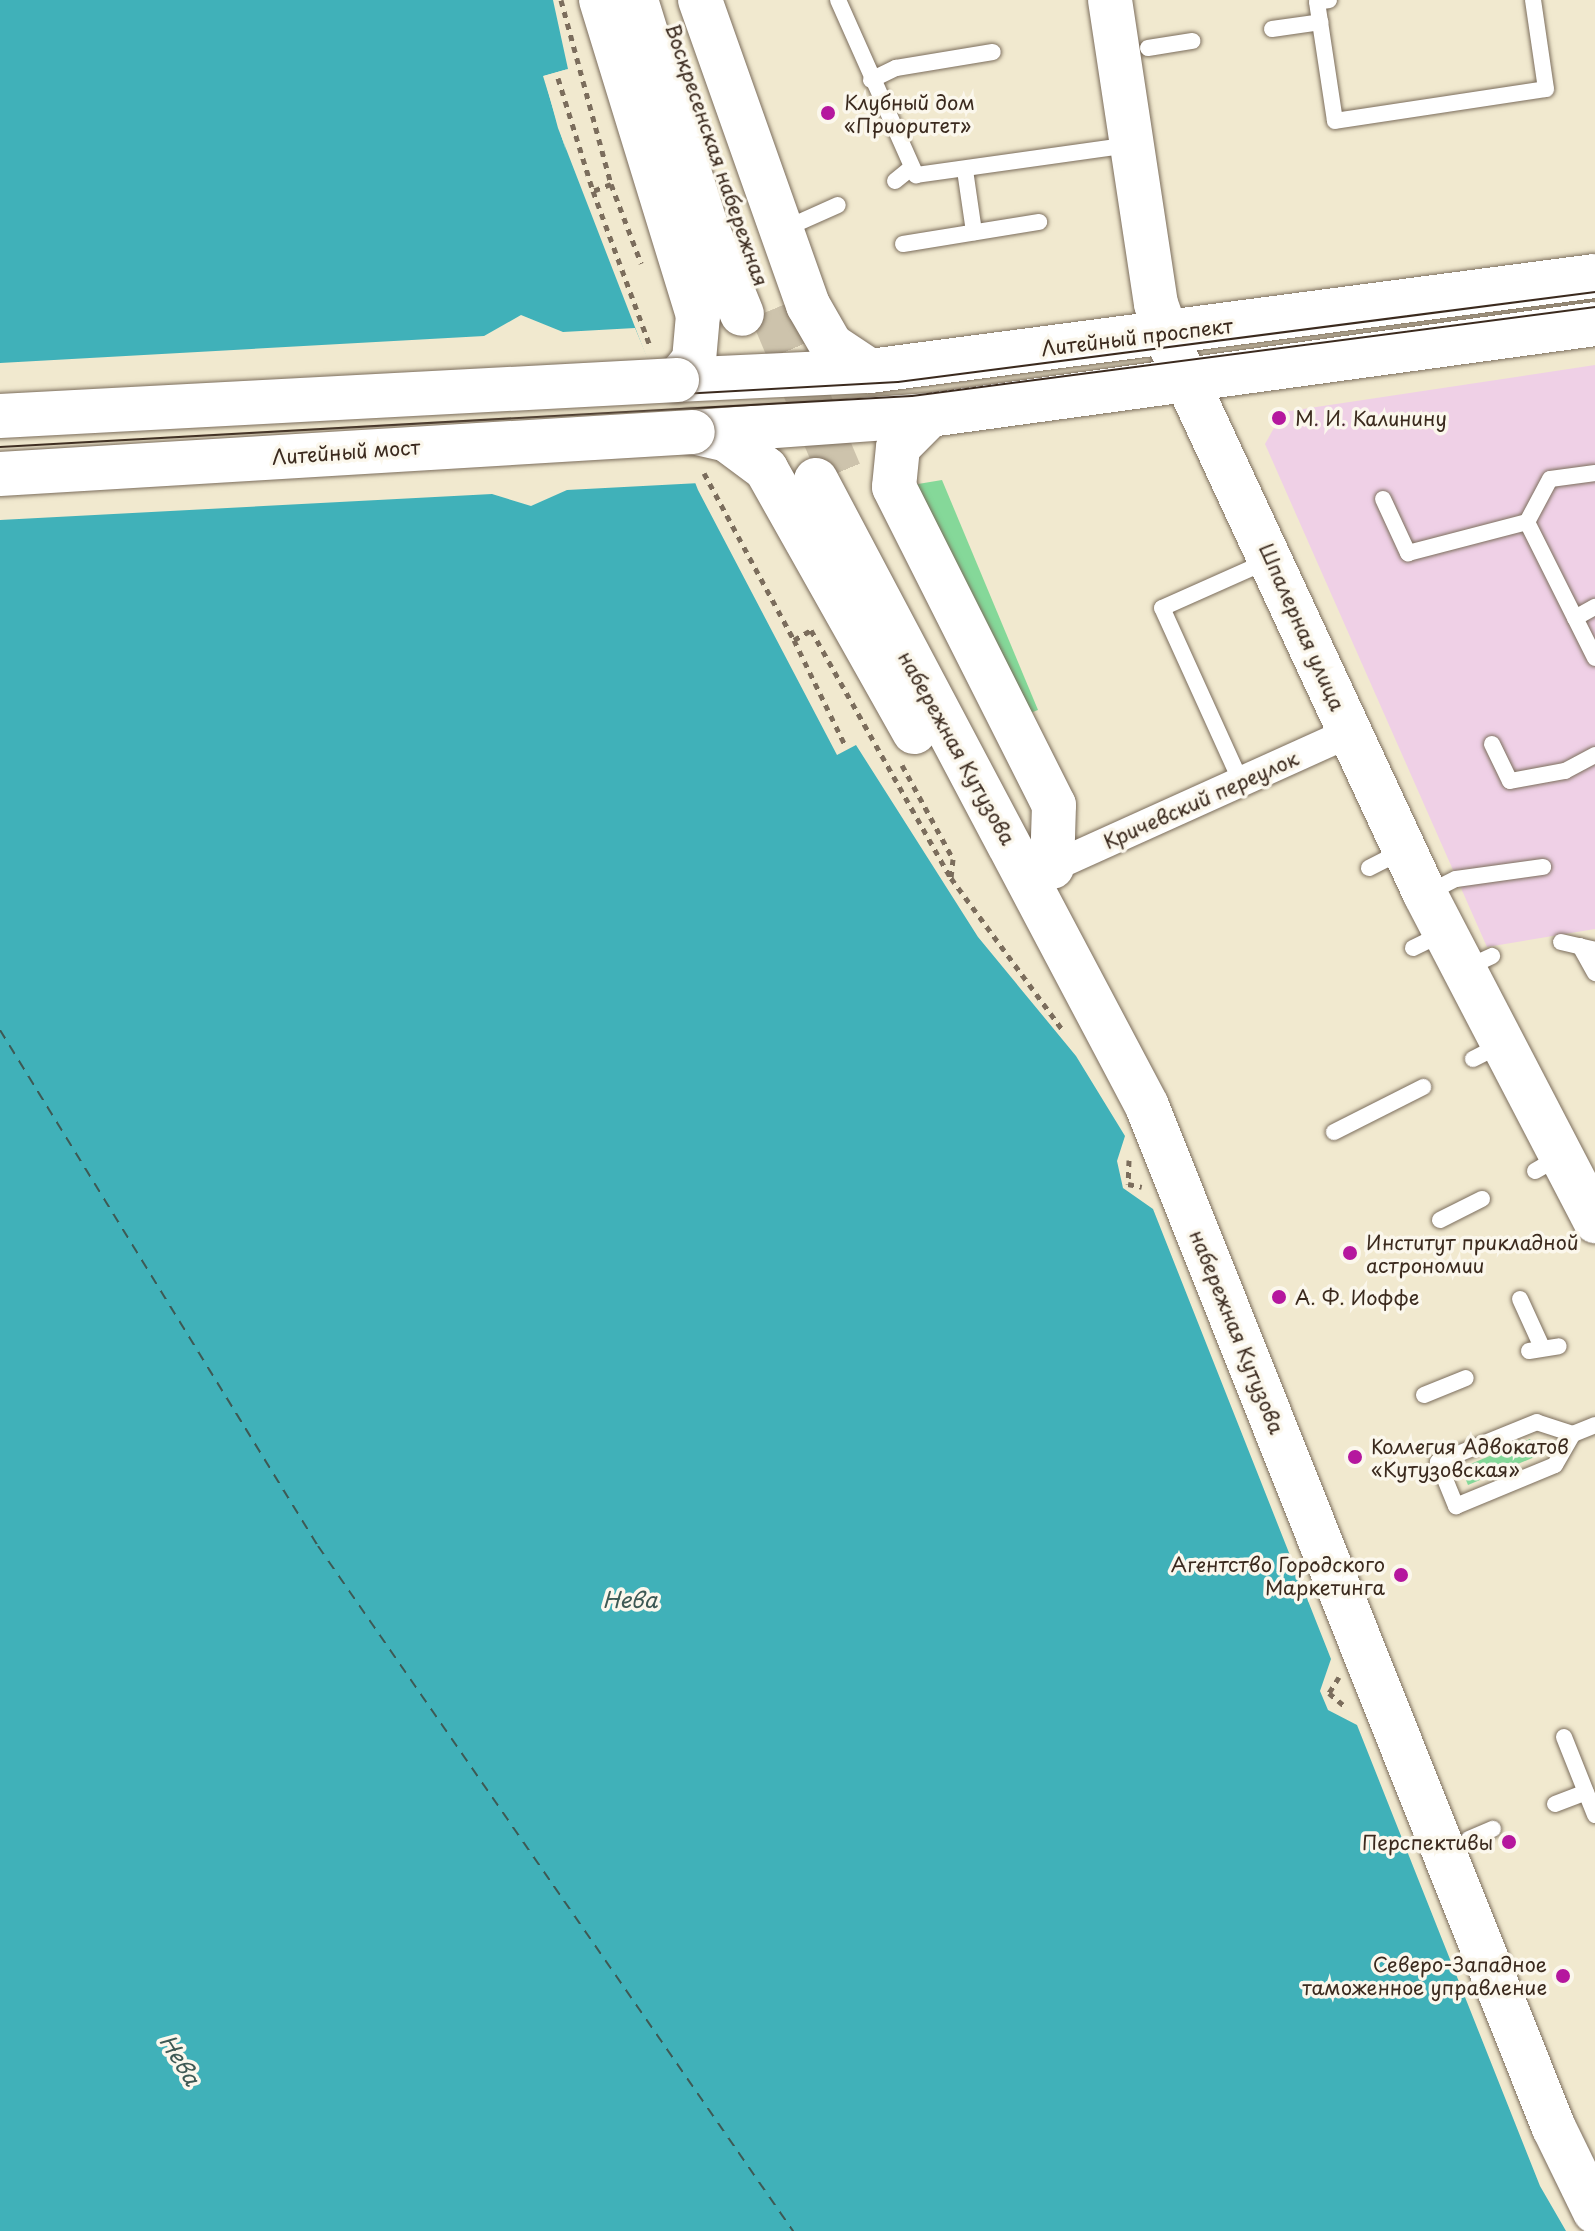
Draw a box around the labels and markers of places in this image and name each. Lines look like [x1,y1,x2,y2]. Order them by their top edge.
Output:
place label: Клубный дом «Приоритет» [844,90,976,137]
marker: Клубный дом «Приоритет» [819,104,837,122]
place label: М. И. Калинину [1295,406,1448,430]
marker: М. И. Калинину [1270,409,1288,427]
place label: Институт прикладной астрономии [1366,1230,1579,1277]
marker: Институт прикладной астрономии [1341,1244,1359,1262]
place label: А. Ф. Иоффе [1295,1285,1420,1309]
marker: А. Ф. Иоффе [1270,1288,1288,1306]
place label: Коллегия Адвокатов «Кутузовская» [1371,1434,1569,1481]
marker: Коллегия Адвокатов «Кутузовская» [1346,1448,1364,1466]
place label: Агентство Городского Маркетинга [1171,1552,1385,1599]
marker: Агентство Городского Маркетинга [1392,1566,1410,1584]
place label: Перспективы [1362,1830,1493,1854]
marker: Перспективы [1500,1833,1518,1851]
place label: Северо-Западное таможенное управление [1302,1952,1547,1999]
marker: Северо-Западное таможенное управление [1554,1967,1572,1985]

